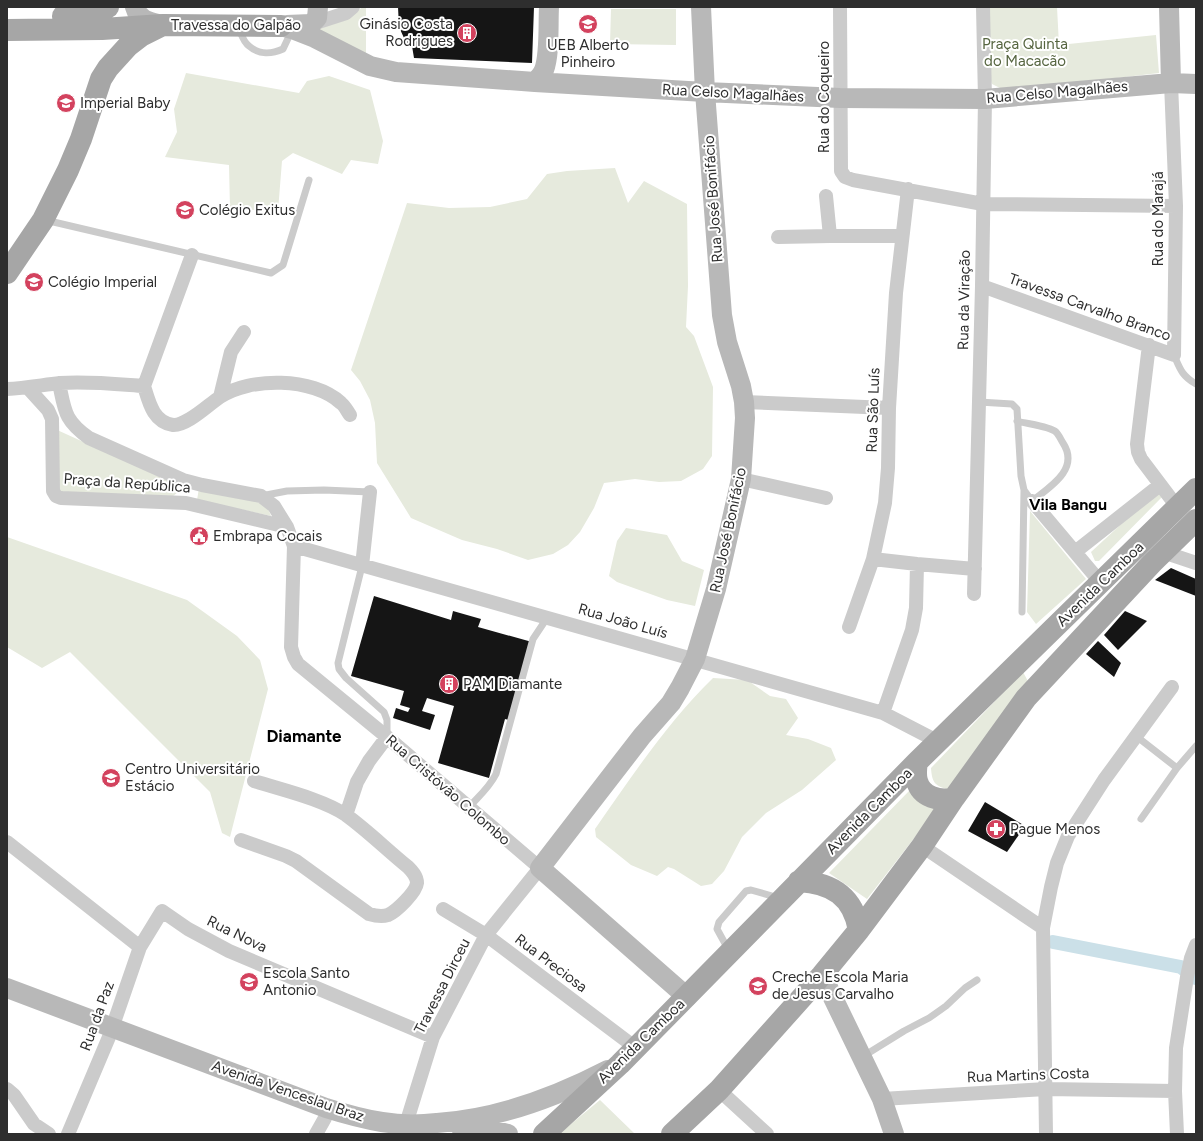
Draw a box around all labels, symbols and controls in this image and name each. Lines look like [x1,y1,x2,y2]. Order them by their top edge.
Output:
school or university icon: UEB Alberto Pinheiro [577,13,599,35]
place label: Ginásio Costa Rodrigues [359,15,453,50]
street label: Travessa do Galpão [171,16,301,34]
building icon: Ginásio Costa Rodrigues [456,22,478,44]
park label: Praça Quinta do Macacão [982,35,1068,70]
place label: UEB Alberto Pinheiro [547,36,629,71]
street label: Rua do Coqueiro [815,41,833,153]
street label: Rua Celso Magalhães [985,77,1129,107]
street label: Rua Celso Magalhães [662,80,804,106]
school or university icon: Imperial Baby [55,92,77,114]
place label: Imperial Baby [80,94,170,112]
street label: Rua José Bonifácio [700,134,726,263]
street label: Rua do Marajá [1149,171,1167,267]
school or university icon: Colégio Exitus [174,199,196,221]
place label: Colégio Exitus [199,201,295,219]
street label: Rua da Viração [954,249,974,350]
street label: Travessa Carvalho Branco [1006,269,1174,345]
school or university icon: Colégio Imperial [23,271,45,293]
place label: Colégio Imperial [48,273,157,291]
street label: Rua São Luís [863,367,883,453]
street label: Rua José Bonifácio [706,465,750,594]
street label: Praça da República [63,470,191,496]
district label: Vila Bangu [1029,495,1107,514]
public building icon: Embrapa Cocais [188,525,210,547]
place label: Embrapa Cocais [213,527,322,545]
street label: Avenida Camboa [1053,538,1147,630]
street label: Rua João Luís [576,600,670,642]
building icon: PAM Diamante [438,673,460,695]
place label: PAM Diamante [463,675,562,693]
district label: Diamante [266,726,342,746]
street label: Rua Cristóvão Colombo [382,731,514,849]
place label: Centro Universitário Estácio [125,760,260,795]
street label: Avenida Camboa [822,764,916,858]
school or university icon: Centro Universitário Estácio [100,767,122,789]
pharmacy icon: Pague Menos [985,818,1007,840]
place label: Pague Menos [1010,820,1100,838]
street label: Rua Nova [204,912,270,956]
street label: Rua Preciosa [511,930,591,996]
street label: Travessa Dirceu [410,935,474,1037]
place label: Escola Santo Antonio [263,964,350,999]
place label: Creche Escola Maria de Jesus Carvalho [772,968,908,1003]
school or university icon: Escola Santo Antonio [238,971,260,993]
school or university icon: Creche Escola Maria de Jesus Carvalho [747,975,769,997]
street label: Rua da Paz [76,979,118,1053]
street label: Avenida Camboa [594,995,688,1087]
street label: Avenida Venceslau Braz [210,1056,366,1126]
street label: Rua Martins Costa [966,1064,1090,1086]

